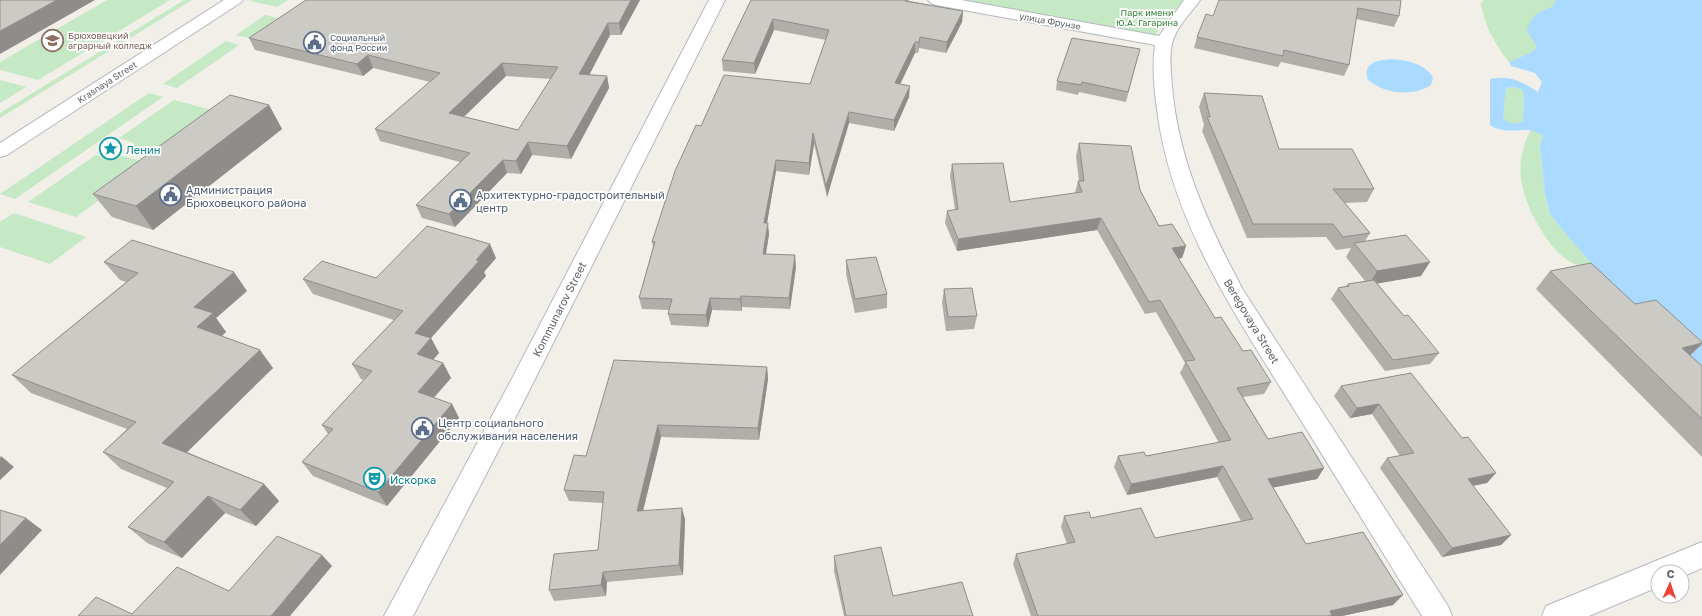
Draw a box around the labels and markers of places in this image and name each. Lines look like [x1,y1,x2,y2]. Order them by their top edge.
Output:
school or university icon: Брюховецкий аграрный колледж [39,27,65,53]
public building icon: Социальный фонд России [301,29,327,55]
place label: Брюховецкий аграрный колледж [68,30,152,51]
place label: Социальный фонд России [330,32,387,53]
place icon: Ленин [98,136,124,162]
place label: Ленин [126,143,160,156]
public building icon: Администрация Брюховецкого района [157,182,183,208]
place label: Администрация Брюховецкого района [186,183,306,209]
public building icon: Архитектурно-градостроительный центр [447,187,473,213]
place label: Архитектурно-градостроительный центр [476,188,665,214]
public building icon: Центр социального обслуживания населения [409,415,435,441]
place label: Центр социального обслуживания населения [438,416,578,442]
theatre icon: Искорка [362,466,388,492]
place label: Искорка [390,473,436,486]

